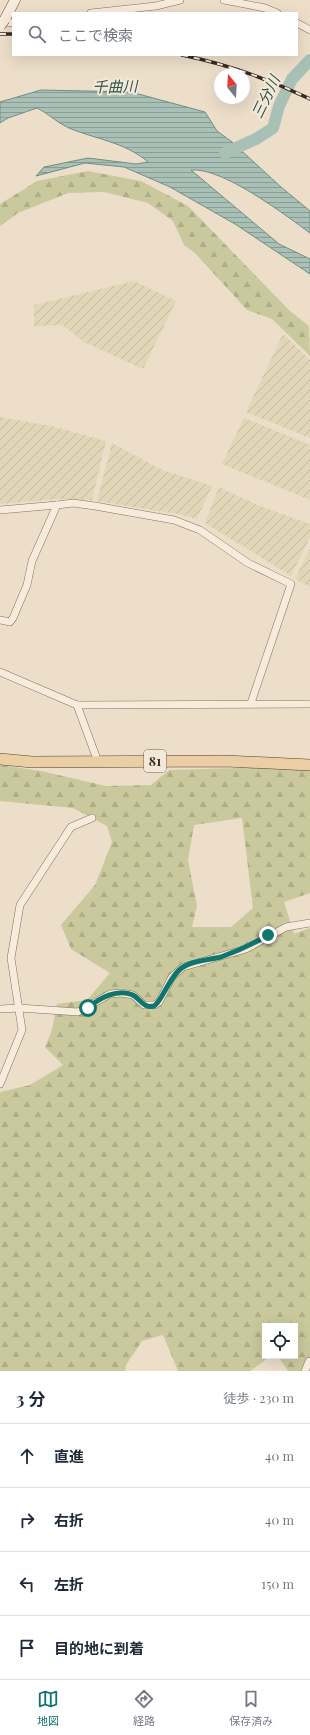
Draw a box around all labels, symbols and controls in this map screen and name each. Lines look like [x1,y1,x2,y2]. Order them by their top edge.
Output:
search box [12,12,298,56]
icon: search [26,23,48,45]
text: ここで検索 [58,25,133,45]
north arrow [214,68,250,104]
water label: 三分川 [246,70,285,121]
water label: 千曲川 [92,76,140,96]
road number: 81 [144,750,166,772]
route end [259,926,277,944]
route start [79,999,97,1017]
map controls [262,1323,298,1359]
button: locate [262,1323,298,1359]
text: 3 分 [16,1387,45,1409]
text: 徒歩 · 230 m [223,1389,294,1406]
icon: ahead [16,1445,38,1467]
text: 直進 [54,1446,84,1466]
text: 40 m [265,1447,294,1464]
icon: right [16,1509,38,1531]
text: 右折 [54,1510,84,1530]
text: 40 m [265,1511,294,1528]
icon: left [16,1573,38,1595]
text: 左折 [54,1574,84,1594]
text: 150 m [261,1575,294,1592]
icon: arrive [16,1637,38,1659]
text: 目的地に到着 [54,1638,144,1658]
tab: 地図 [37,1688,59,1728]
tab: 経路 [133,1688,155,1728]
tab: 保存済み [229,1688,273,1728]

